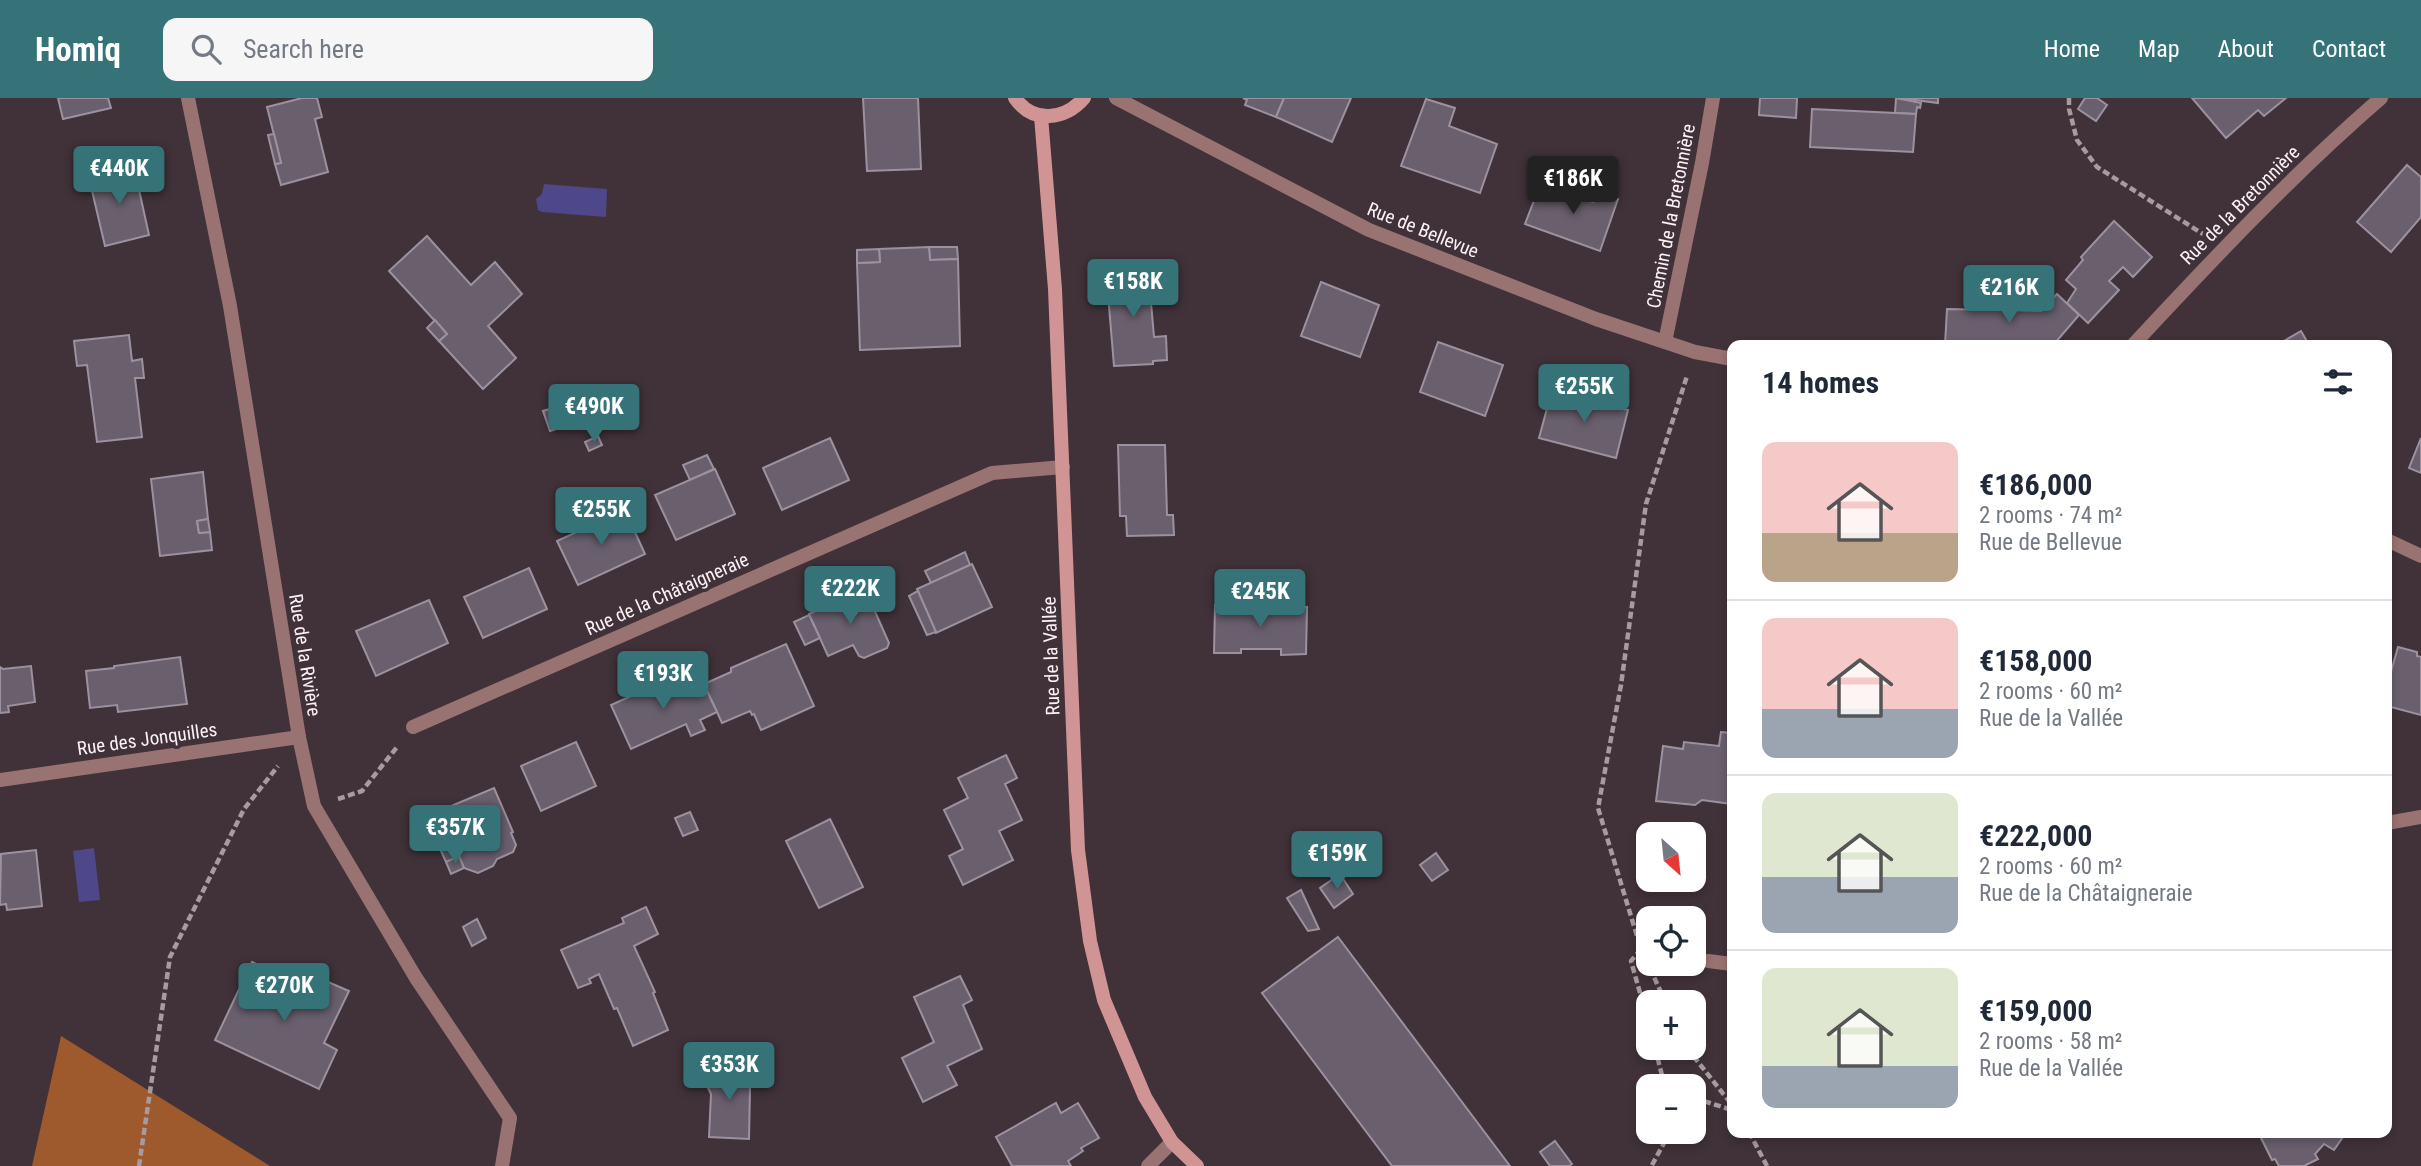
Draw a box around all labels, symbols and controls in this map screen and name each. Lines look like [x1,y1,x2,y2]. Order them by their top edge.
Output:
search box [163,18,653,81]
text: Homiq [35,30,121,69]
icon: search [187,30,225,68]
text: Search here [243,34,364,64]
text: Home [2044,35,2100,63]
text: Map [2138,35,2180,63]
text: About [2218,35,2274,63]
text: Contact [2312,35,2386,63]
street label: Chemin de la Bretonnière [1642,122,1700,310]
street label: Rue de la Bretonnière [2176,141,2304,269]
pin: €440K [70,146,168,206]
text: €440K [89,155,149,182]
pin: €186K [1524,156,1622,216]
text: €186K [1543,165,1603,192]
street label: Rue de Bellevue [1364,197,1482,263]
pin: €158K [1084,260,1182,319]
pin: €216K [1960,266,2058,325]
text: €158K [1103,268,1163,295]
text: €216K [1979,274,2039,301]
icon: filters [2319,363,2357,401]
pin: €255K [1535,364,1633,424]
text: 14 homes [1762,365,1879,400]
text: €255K [1554,373,1614,400]
pin: €490K [545,384,643,444]
text: €490K [564,393,624,420]
text: €186,000 [1979,467,2092,502]
icon: home [1818,470,1902,554]
pin: €255K [552,488,650,547]
text: €255K [571,496,631,523]
text: 2 rooms · 74 m² [1979,502,2122,529]
text: Rue de Bellevue [1979,529,2122,556]
street label: Rue de la Châtaigneraie [582,548,752,640]
pin: €222K [801,566,899,626]
pin: €245K [1211,570,1309,629]
text: €222K [820,575,880,602]
text: €245K [1230,578,1290,605]
street label: Rue de la Rivière [284,592,326,718]
street label: Rue de la Vallée [1037,596,1065,716]
text: €158,000 [1979,643,2092,678]
icon: home [1818,646,1902,730]
pin: €193K [614,652,712,711]
text: €193K [633,660,693,687]
text: 2 rooms · 60 m² [1979,678,2122,705]
text: Rue de la Vallée [1979,705,2123,732]
street label: Rue des Jonquilles [76,718,218,760]
pin: €357K [406,806,504,865]
text: €357K [425,814,485,841]
text: €222,000 [1979,818,2092,853]
icon: home [1818,821,1902,905]
north arrow [1636,822,1706,892]
map controls [1636,822,1706,1144]
pin: €159K [1288,832,1386,891]
text: €159K [1307,840,1367,867]
text: 2 rooms · 60 m² [1979,853,2122,880]
text: Rue de la Châtaigneraie [1979,880,2193,907]
button: locate [1636,906,1706,976]
pin: €270K [235,964,333,1023]
text: €270K [254,972,314,999]
button: + [1636,990,1706,1060]
text: €159,000 [1979,993,2092,1028]
icon: home [1818,996,1902,1080]
text: 2 rooms · 58 m² [1979,1028,2122,1055]
pin: €353K [680,1042,778,1102]
text: €353K [699,1051,759,1078]
text: Rue de la Vallée [1979,1055,2123,1082]
button: − [1636,1074,1706,1144]

